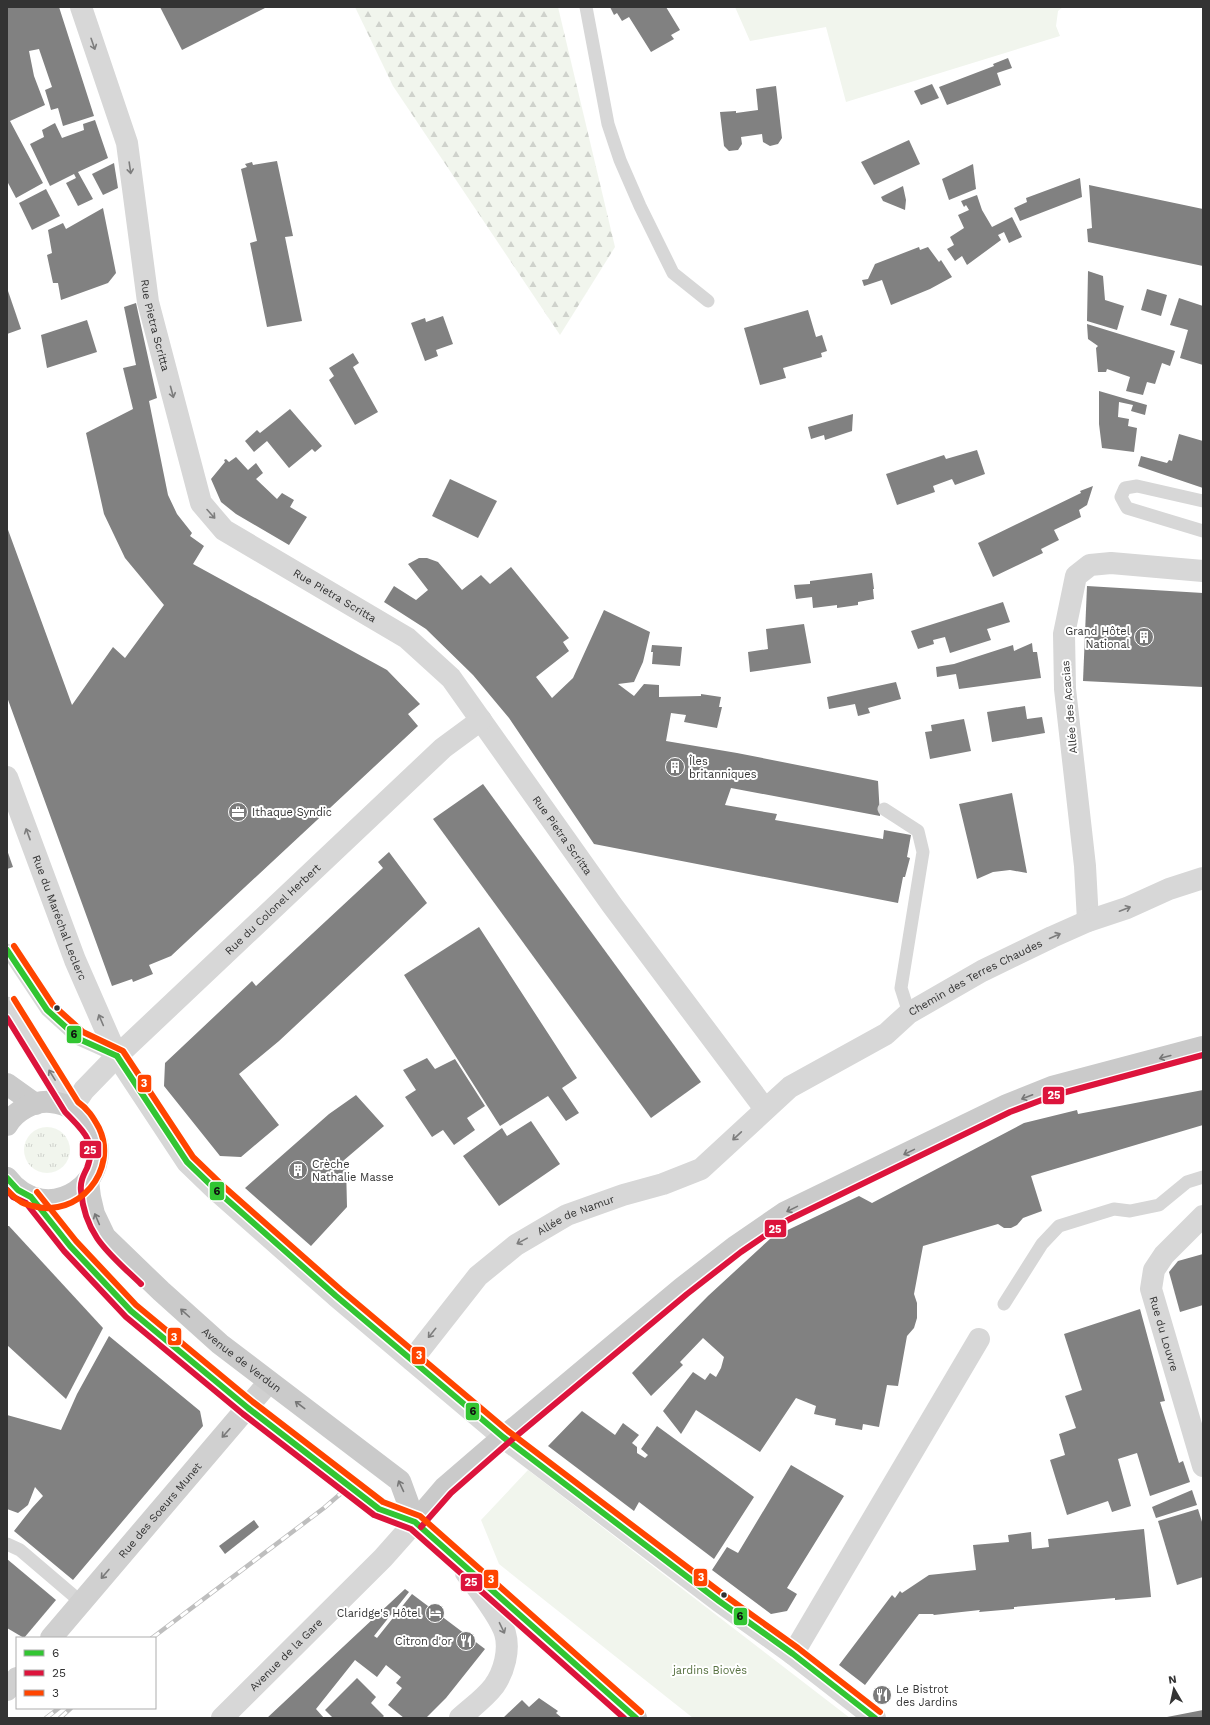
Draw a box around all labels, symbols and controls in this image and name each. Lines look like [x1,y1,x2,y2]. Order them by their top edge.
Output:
one-way arrow [90,37,97,50]
one-way arrow [126,161,134,174]
street label: Rue Pietra Scritta [138,278,172,373]
one-way arrow [169,385,176,398]
one-way arrow [206,509,215,520]
street label: Rue Pietra Scritta [291,566,378,625]
place label: Grand Hôtel National [1065,625,1131,651]
building icon: Grand Hôtel National [1133,626,1155,648]
street label: Allée des Acacias [1059,660,1080,754]
place label: Îles britanniques [688,754,757,781]
building icon: Îles britanniques [664,756,686,778]
street label: Rue Pietra Scritta [530,793,595,878]
office icon: Ithaque Syndic [227,801,249,823]
place label: Ithaque Syndic [252,806,332,819]
one-way arrow [24,828,32,840]
street label: Rue du Maréchal Leclerc [30,853,89,982]
street label: Rue du Colonel Herbert [222,861,324,958]
one-way arrow [1119,904,1131,912]
one-way arrow [1048,931,1060,939]
street label: Chemin des Terres Chaudes [906,937,1045,1019]
unlabelled marker [52,1003,62,1013]
one-way arrow [97,1015,105,1027]
line badge: 6 [66,1025,82,1044]
text: 6 [71,1028,78,1041]
one-way arrow [1159,1054,1172,1061]
one-way arrow [47,1069,55,1081]
line badge: 3 [137,1074,152,1093]
text: 3 [141,1077,148,1090]
line badge: 25 [1042,1086,1065,1105]
text: 25 [1048,1089,1060,1102]
one-way arrow [1022,1094,1034,1102]
one-way arrow [732,1131,742,1141]
line badge: 25 [79,1140,102,1159]
text: 25 [84,1144,96,1157]
one-way arrow [904,1149,916,1156]
place label: Crèche Nathalie Masse [312,1158,394,1184]
building icon: Crèche Nathalie Masse [287,1159,309,1181]
line badge: 6 [209,1181,225,1201]
text: 6 [214,1185,221,1198]
street label: Allée de Namur [535,1192,617,1238]
one-way arrow [787,1206,799,1213]
one-way arrow [93,1213,100,1225]
line badge: 25 [764,1219,787,1238]
text: 25 [769,1223,781,1236]
one-way arrow [517,1237,529,1245]
street label: Rue du Louvre [1146,1295,1181,1373]
one-way arrow [180,1308,190,1317]
street label: Avenue de Verdun [199,1325,284,1395]
line badge: 3 [167,1327,182,1346]
one-way arrow [428,1328,437,1339]
text: 3 [171,1331,178,1344]
line badge: 3 [411,1346,426,1365]
text: 3 [416,1349,423,1362]
one-way arrow [294,1401,305,1409]
line badge: 6 [465,1402,480,1421]
text: 6 [470,1405,477,1418]
one-way arrow [221,1428,230,1438]
street label: Rue des Soeurs Munet [116,1460,205,1561]
one-way arrow [397,1480,404,1492]
line badge: 3 [693,1568,708,1587]
one-way arrow [100,1569,109,1580]
line badge: 3 [483,1569,499,1589]
text: 3 [698,1571,705,1584]
line badge: 25 [460,1573,483,1592]
text: 3 [488,1573,495,1586]
text: 25 [465,1576,477,1589]
unlabelled marker [719,1590,729,1600]
hotel icon: Claridge's Hôtel [424,1602,446,1624]
place label: Claridge's Hôtel [337,1607,422,1620]
line badge: 6 [733,1607,748,1626]
text: 6 [737,1610,744,1623]
street label: Avenue de la Gare [247,1616,325,1694]
one-way arrow [499,1622,506,1634]
restaurant icon: Citron d'or [455,1630,477,1652]
place label: Citron d'or [395,1635,453,1648]
legend [16,1637,156,1709]
text: 6 [52,1646,59,1660]
park label: jardins Biovès [672,1664,747,1677]
text: 25 [52,1666,66,1680]
north arrow [1154,1669,1194,1709]
text: N [1167,1673,1178,1687]
place label: Le Bistrot des Jardins [896,1683,958,1709]
restaurant icon: Le Bistrot des Jardins [871,1684,893,1706]
text: 3 [52,1686,59,1700]

